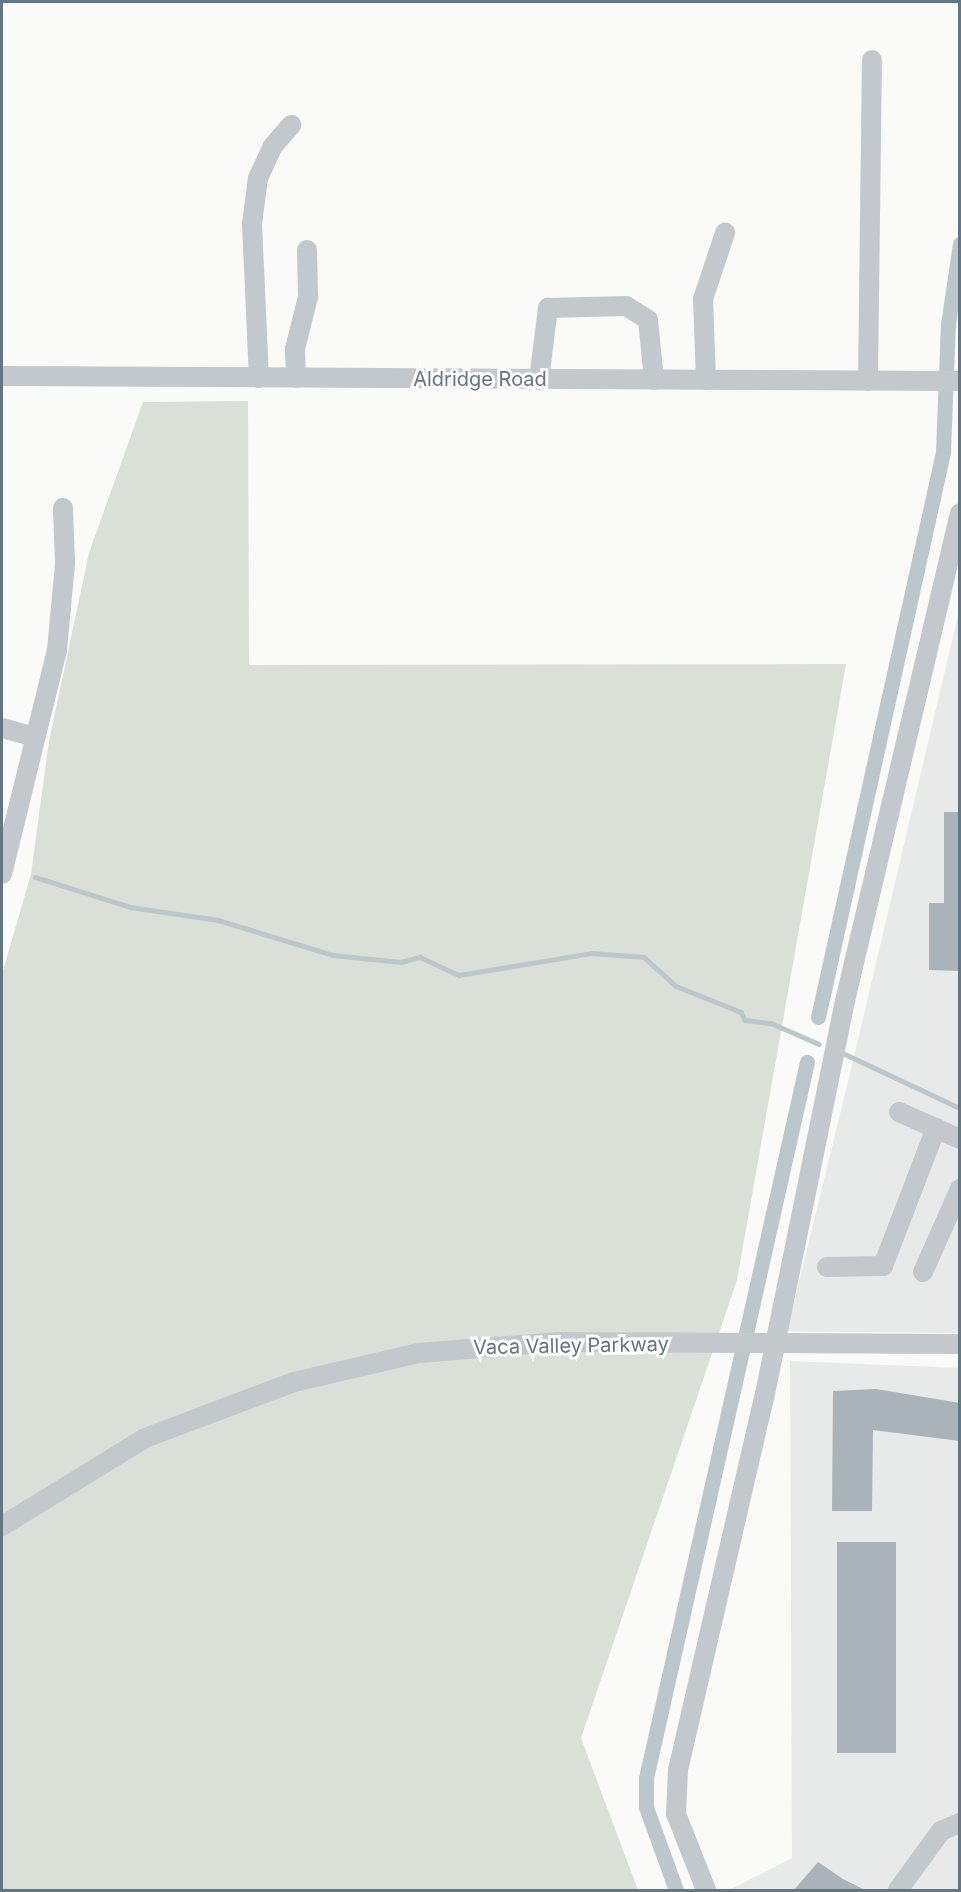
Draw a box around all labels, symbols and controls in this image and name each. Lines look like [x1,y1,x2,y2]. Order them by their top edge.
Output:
street label: Aldridge Road [413,367,547,391]
street label: Vaca Valley Parkway [473,1332,669,1360]

